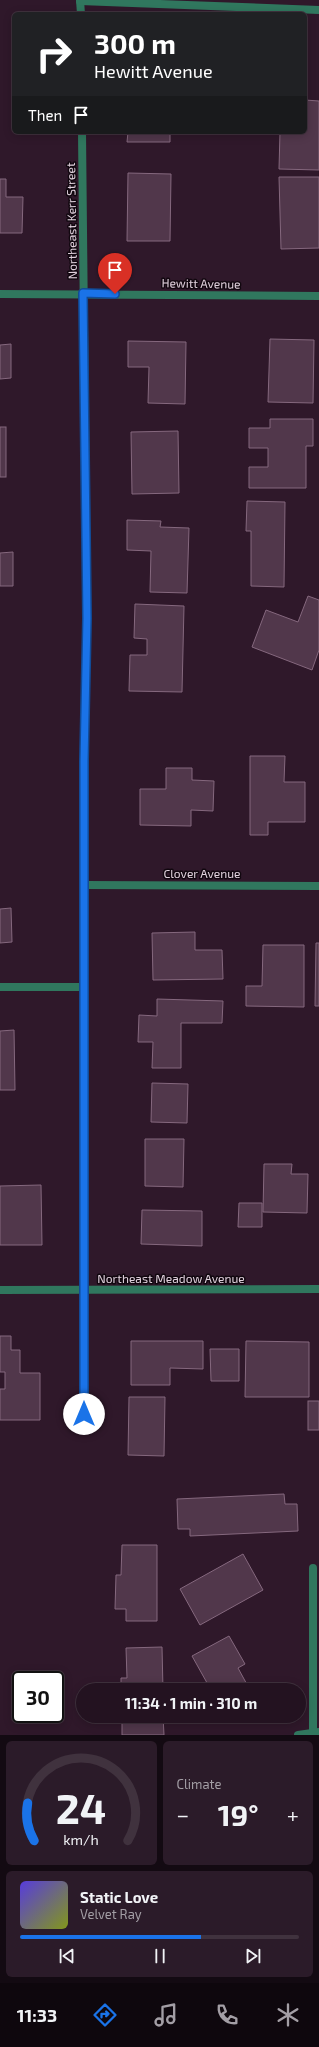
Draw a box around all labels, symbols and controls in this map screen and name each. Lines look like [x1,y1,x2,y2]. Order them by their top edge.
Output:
text: 300 m [94,26,176,60]
icon: right [28,28,80,80]
text: Hewitt Avenue [94,60,213,82]
icon: arrive [70,104,92,126]
text: Then [28,106,62,124]
street label: Northeast Kerr Street [63,162,79,280]
pin [98,253,132,294]
icon: arrive [104,259,126,281]
street label: Hewitt Avenue [161,275,241,291]
street label: Clover Avenue [163,866,241,880]
street label: Northeast Meadow Avenue [97,1271,245,1285]
position arrow [63,1393,105,1435]
speed limit sign: 30 [12,1671,64,1723]
text: 11:34 · 1 min · 310 m [125,1694,257,1712]
text: Climate [177,1776,221,1792]
text: 24 [56,1782,107,1832]
text: 19° [218,1796,259,1832]
text: − [177,1801,189,1827]
text: + [287,1801,299,1827]
text: km/h [64,1831,99,1848]
text: Static Love [80,1888,158,1906]
text: Velvet Ray [80,1906,142,1922]
icon: previous [56,1945,78,1967]
icon: pause [149,1945,171,1967]
icon: next [242,1945,264,1967]
icon: directions [91,2001,119,2029]
icon: music [152,2001,180,2029]
icon: phone [213,2001,241,2029]
icon: climate [274,2001,302,2029]
text: 11:33 [17,2004,57,2026]

